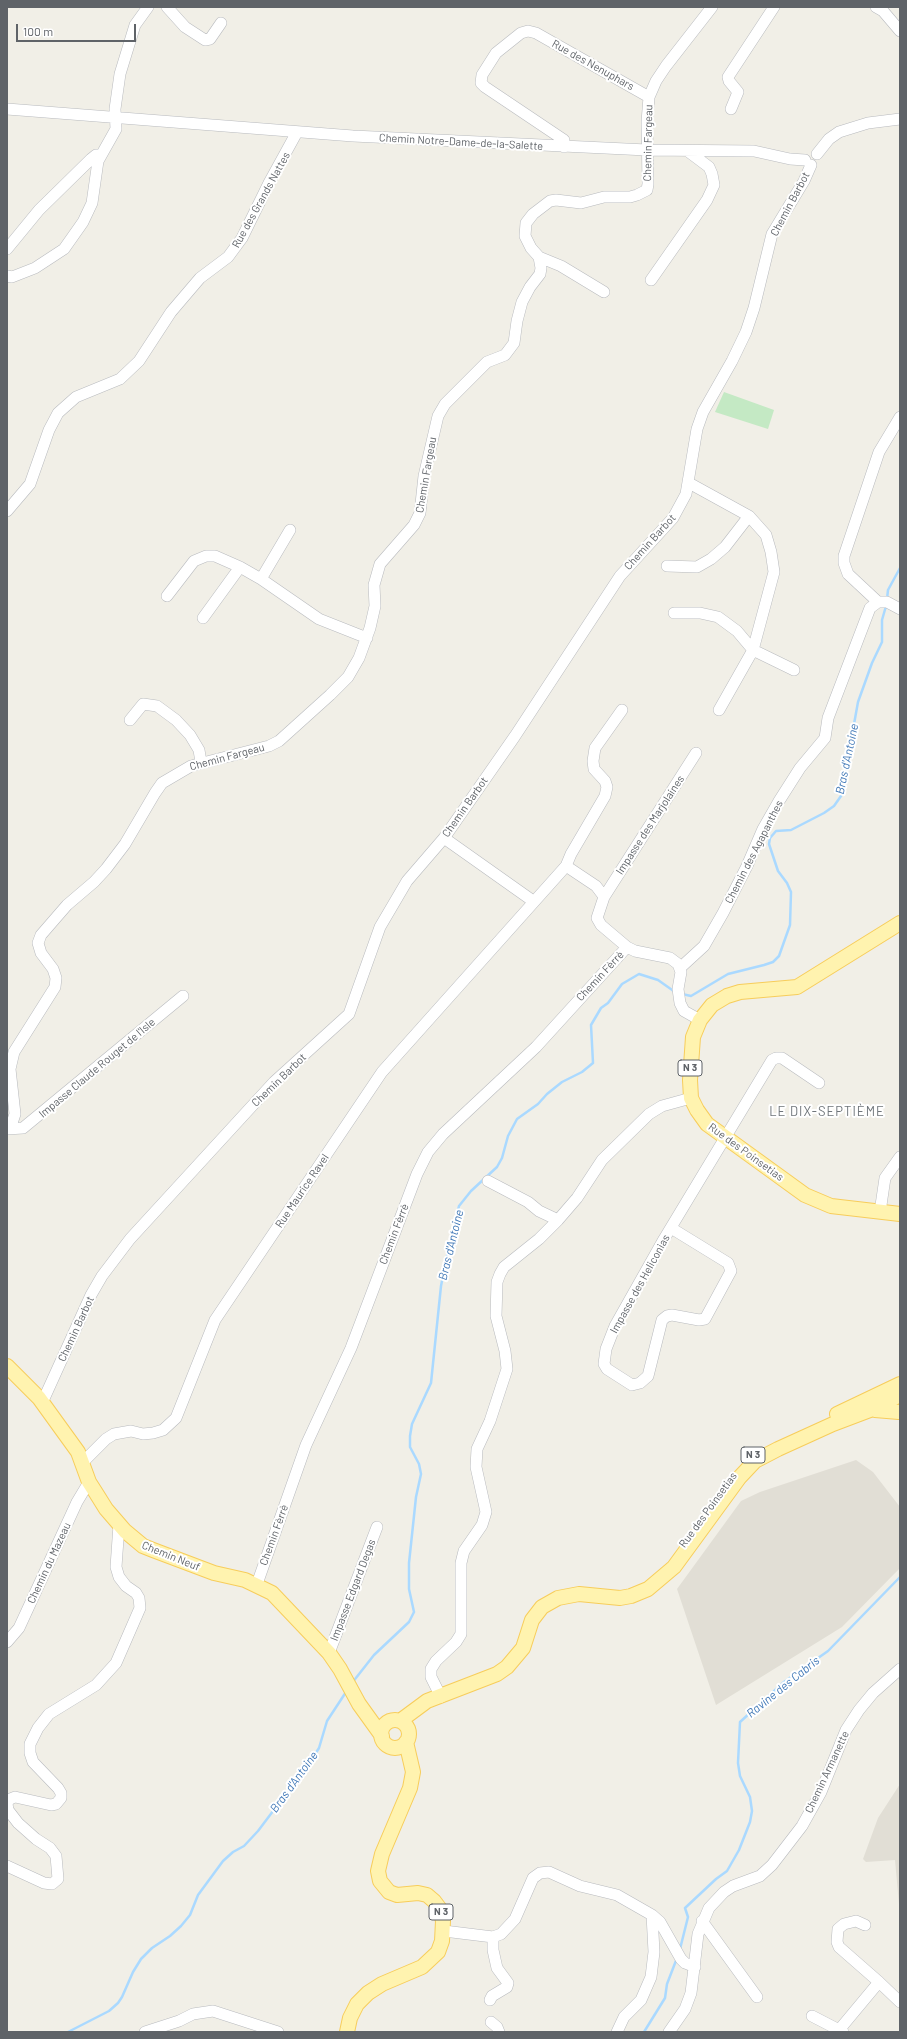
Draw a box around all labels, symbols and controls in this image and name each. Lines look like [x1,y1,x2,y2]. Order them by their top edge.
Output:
scale bar [18,16,138,42]
text: 100 m [23,24,53,38]
street label: Rue des Nenuphars [550,37,636,93]
street label: Chemin Fargeau [641,104,655,182]
street label: Chemin Notre-Dame-de-la-Salette [379,131,543,153]
street label: Rue des Grands Nattes [229,150,293,250]
street label: Chemin Barbot [768,170,812,238]
street label: Chemin Fargeau [413,436,439,514]
street label: Chemin Barbot [621,511,679,573]
water label: Bras d'Antoine [832,722,862,796]
street label: Chemin Fargeau [188,741,266,773]
street label: Impasse des Marjolaines [613,773,687,877]
street label: Chemin Barbot [439,774,491,840]
street label: Chemin des Agapanthes [722,798,786,906]
street label: Chemin Fèrrè [573,948,627,1004]
street label: Impasse Claude Rouget de l'Isle [36,1015,158,1121]
street label: Chemin Barbot [249,1051,309,1109]
road number: N 3 [678,1060,702,1076]
district label: LE DIX-SEPTIÈME [769,1104,885,1120]
street label: Rue des Poinsetias [706,1120,786,1184]
street label: Rue Maurice Ravel [272,1152,332,1230]
street label: Chemin Fèrrè [376,1202,412,1266]
water label: Bras d'Antoine [435,1208,467,1282]
street label: Impasse des Heliconias [607,1232,673,1336]
street label: Chemin Barbot [55,1294,97,1364]
road number: N 3 [741,1447,765,1463]
street label: Rue des Poinsetias [676,1470,740,1550]
street label: Chemin Fèrrè [257,1503,291,1567]
street label: Chemin du Mazeau [24,1520,74,1606]
street label: Impasse Edgard Degas [328,1537,378,1643]
street label: Chemin Neuf [140,1538,202,1574]
water label: Ravine des Cabris [744,1653,822,1721]
street label: Chemin Armanette [802,1729,852,1815]
water label: Bras d'Antoine [267,1749,321,1815]
road number: N 3 [429,1904,453,1920]

